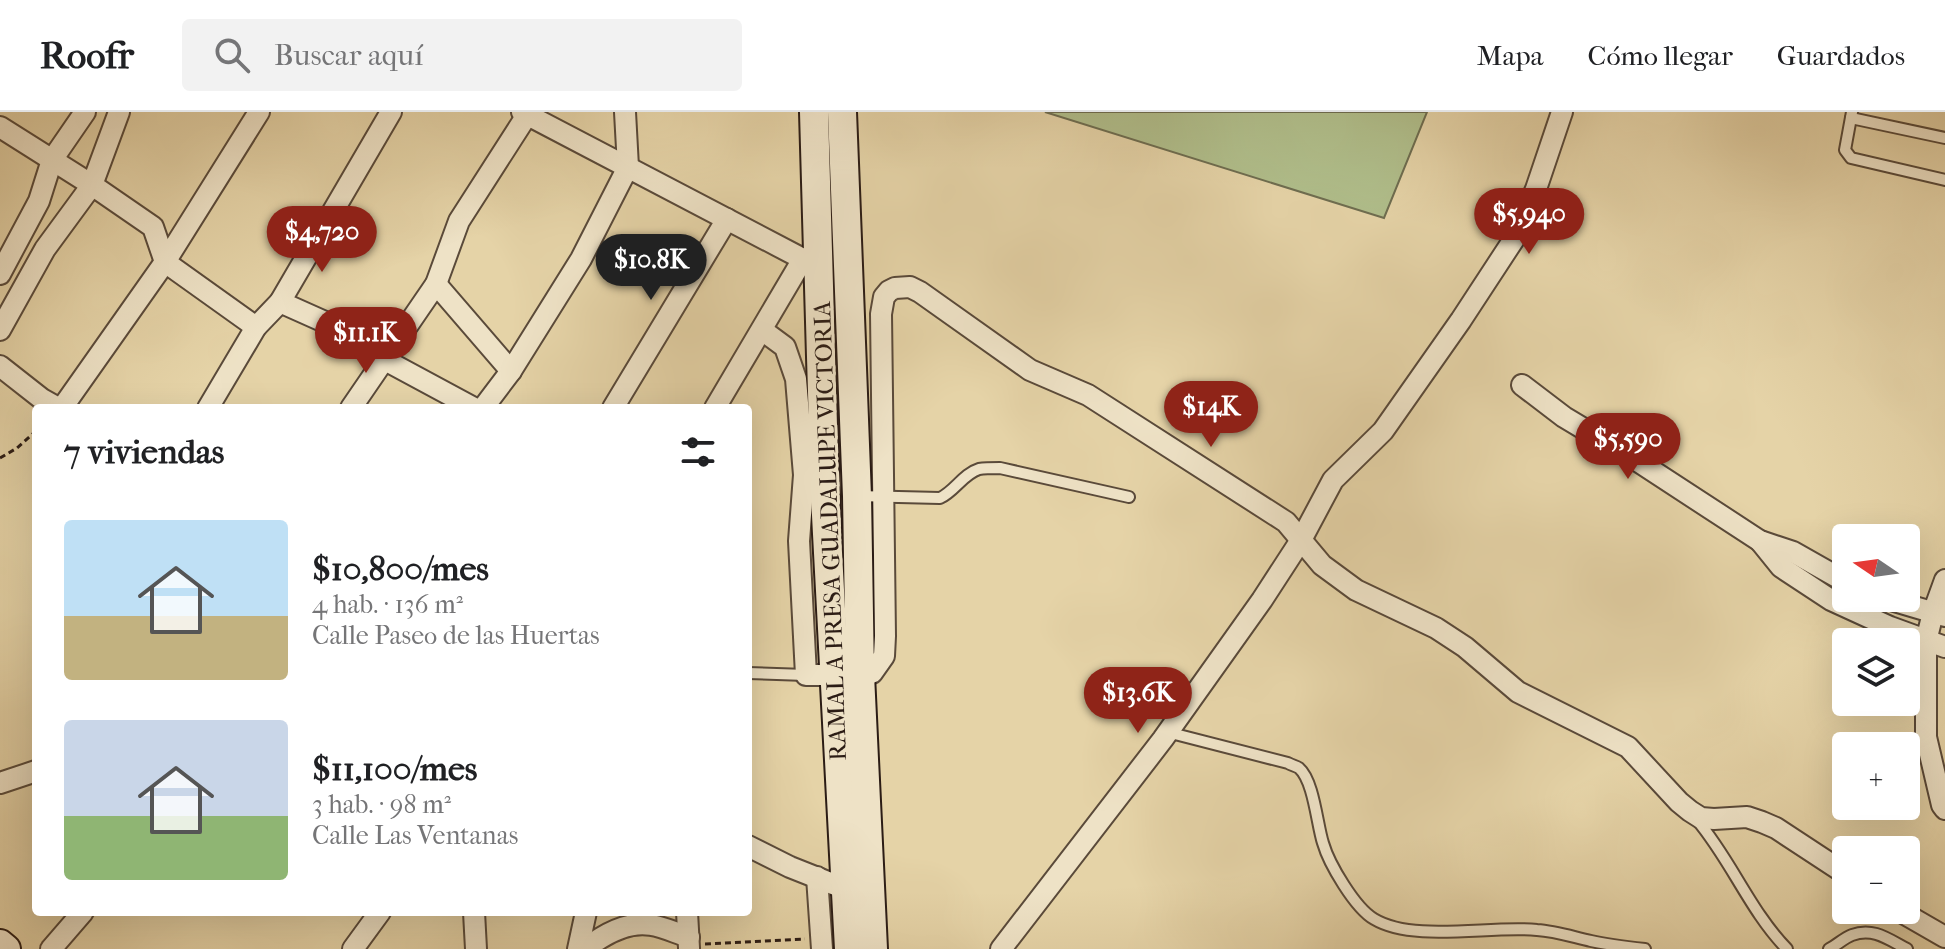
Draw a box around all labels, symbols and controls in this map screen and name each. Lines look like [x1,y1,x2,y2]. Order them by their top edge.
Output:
search box [182,19,742,91]
text: Roofr [40,33,134,78]
icon: search [210,33,254,77]
text: Buscar aquí [274,38,423,73]
text: Mapa [1477,39,1544,72]
text: Cómo llegar [1588,39,1733,72]
text: Guardados [1777,39,1905,72]
pin: $5,940 [1464,188,1594,256]
text: $5,940 [1492,198,1566,229]
pin: $4,720 [257,206,387,274]
text: $4,720 [285,216,359,247]
pin: $10.8K [586,234,716,302]
text: $10.8K [614,244,688,275]
street label: RAMAL A PRESA GUADALUPE VICTORIA [808,300,852,761]
pin: $11.1K [301,307,431,375]
text: $11.1K [333,317,399,348]
pin: $14K [1164,381,1258,449]
text: $14K [1182,391,1240,422]
pin: $5,590 [1563,413,1693,481]
text: $5,590 [1593,423,1663,454]
icon: filters [676,430,720,474]
text: 7 viviendas [64,432,224,472]
north arrow [1832,524,1920,612]
map controls [1832,524,1920,924]
text: $10,800/mes [312,549,489,589]
icon: home [128,552,224,648]
text: 4 hab. · 136 m² [312,589,463,620]
text: Calle Paseo de las Huertas [312,620,600,651]
button: layers [1832,628,1920,716]
pin: $13.6K [1073,667,1203,735]
text: $13.6K [1102,677,1174,708]
button: + [1832,732,1920,820]
text: $11,100/mes [312,749,477,789]
icon: home [128,752,224,848]
text: 3 hab. · 98 m² [312,789,451,820]
text: Calle Las Ventanas [312,820,518,851]
button: − [1832,836,1920,924]

